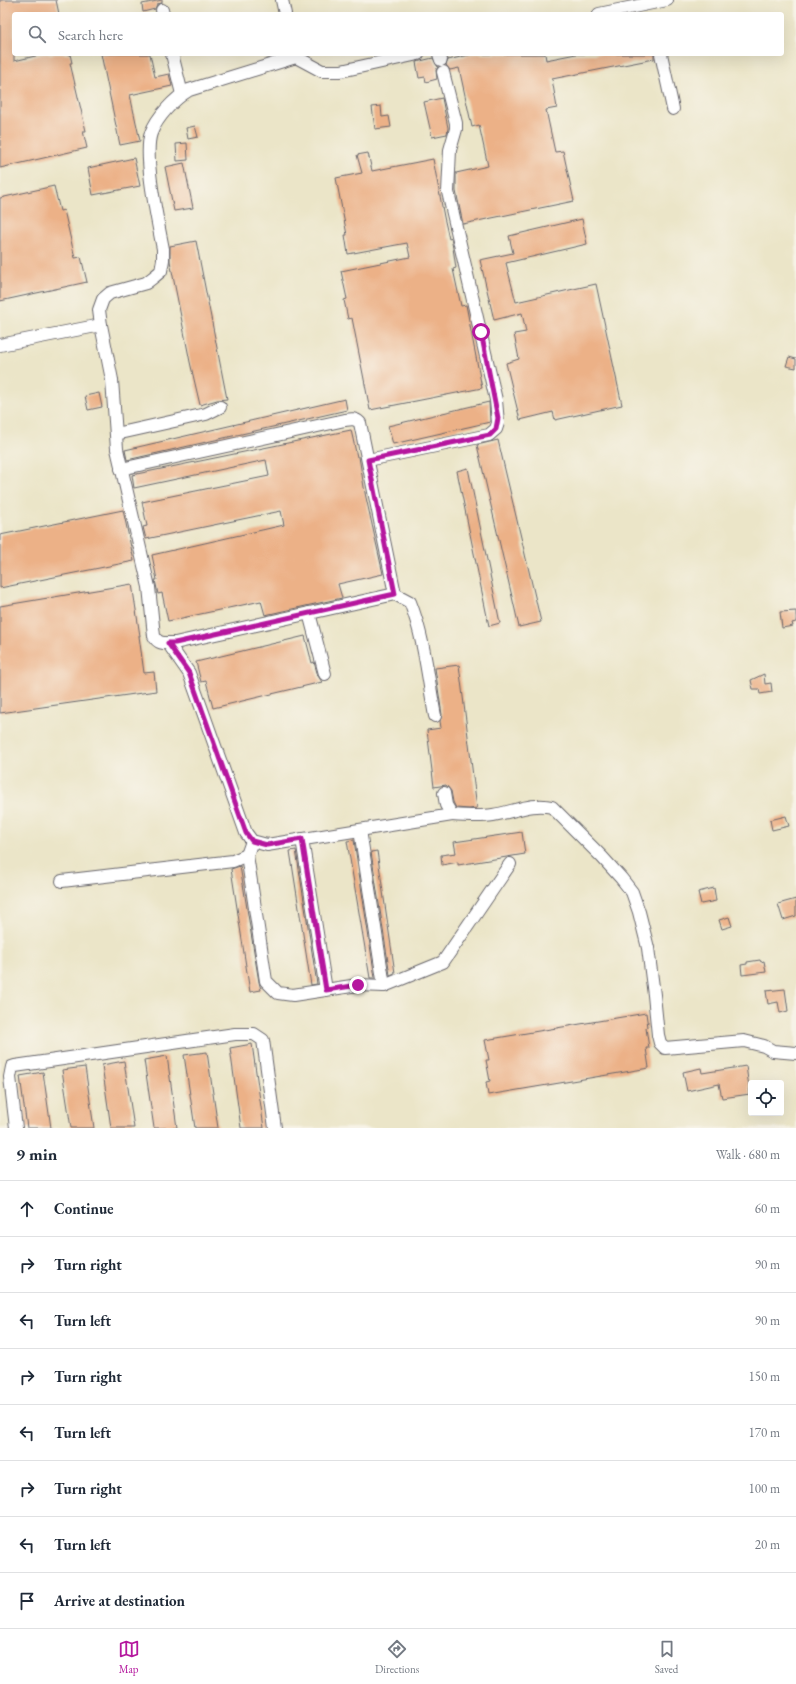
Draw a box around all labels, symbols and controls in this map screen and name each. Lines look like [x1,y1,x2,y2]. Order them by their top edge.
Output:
search box [12,12,784,56]
icon: search [26,23,48,45]
text: Search here [58,25,123,44]
route start [472,323,490,341]
route end [349,976,367,994]
map controls [748,1080,784,1116]
button: locate [748,1080,784,1116]
text: 9 min [16,1143,57,1165]
text: Walk · 680 m [716,1146,780,1163]
icon: ahead [16,1198,38,1220]
text: Continue [54,1199,114,1218]
text: 60 m [755,1200,780,1217]
icon: right [16,1254,38,1276]
text: Turn right [54,1255,122,1274]
text: 90 m [755,1256,780,1273]
icon: left [16,1310,38,1332]
text: Turn left [54,1311,111,1330]
text: 90 m [755,1312,780,1329]
icon: right [16,1366,38,1388]
text: Turn right [54,1367,122,1386]
text: 150 m [749,1368,780,1385]
icon: left [16,1422,38,1444]
text: Turn left [54,1423,111,1442]
text: 170 m [749,1424,780,1441]
icon: right [16,1478,38,1500]
text: Turn right [54,1479,122,1498]
text: 100 m [749,1480,780,1497]
icon: left [16,1534,38,1556]
text: Turn left [54,1535,111,1554]
text: 20 m [755,1536,780,1553]
icon: arrive [16,1590,38,1612]
text: Arrive at destination [54,1591,185,1610]
tab: Map [118,1638,140,1676]
tab: Directions [375,1638,419,1676]
tab: Saved [655,1638,678,1676]

